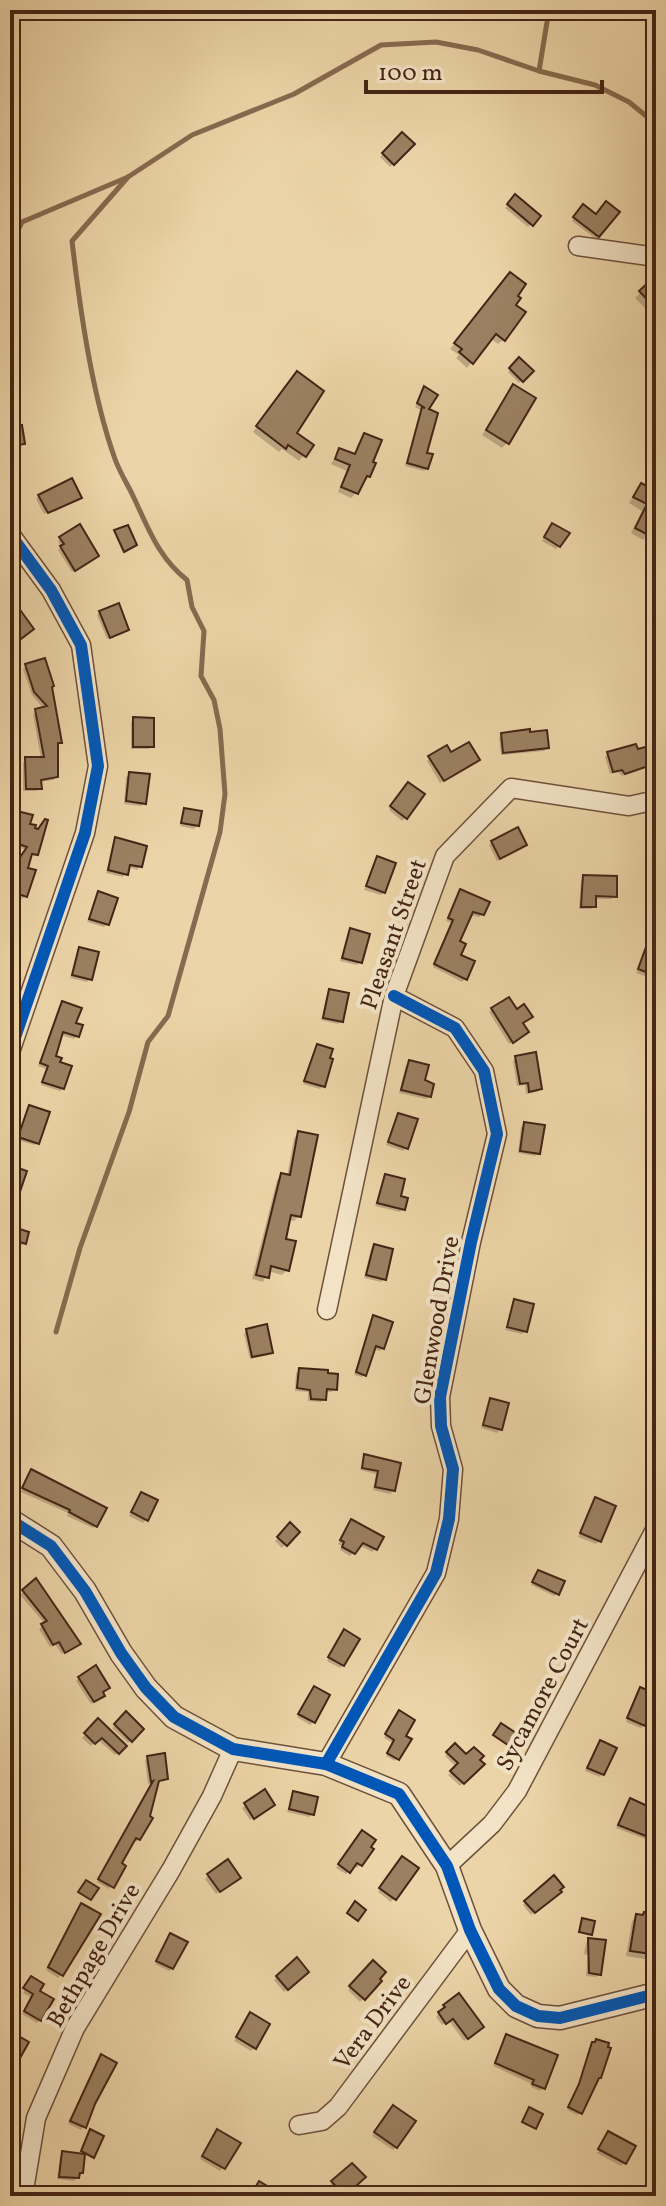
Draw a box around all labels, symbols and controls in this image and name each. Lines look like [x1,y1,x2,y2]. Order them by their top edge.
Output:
scale bar [366,44,602,94]
text: 100 m [378,57,443,91]
street label: Pleasant Street [353,855,437,1014]
street label: Glenwood Drive [406,1234,469,1407]
street label: Sycamore Court [489,1612,599,1778]
street label: Bethpage Drive [40,1877,150,2035]
street label: Vera Drive [327,1969,421,2078]

